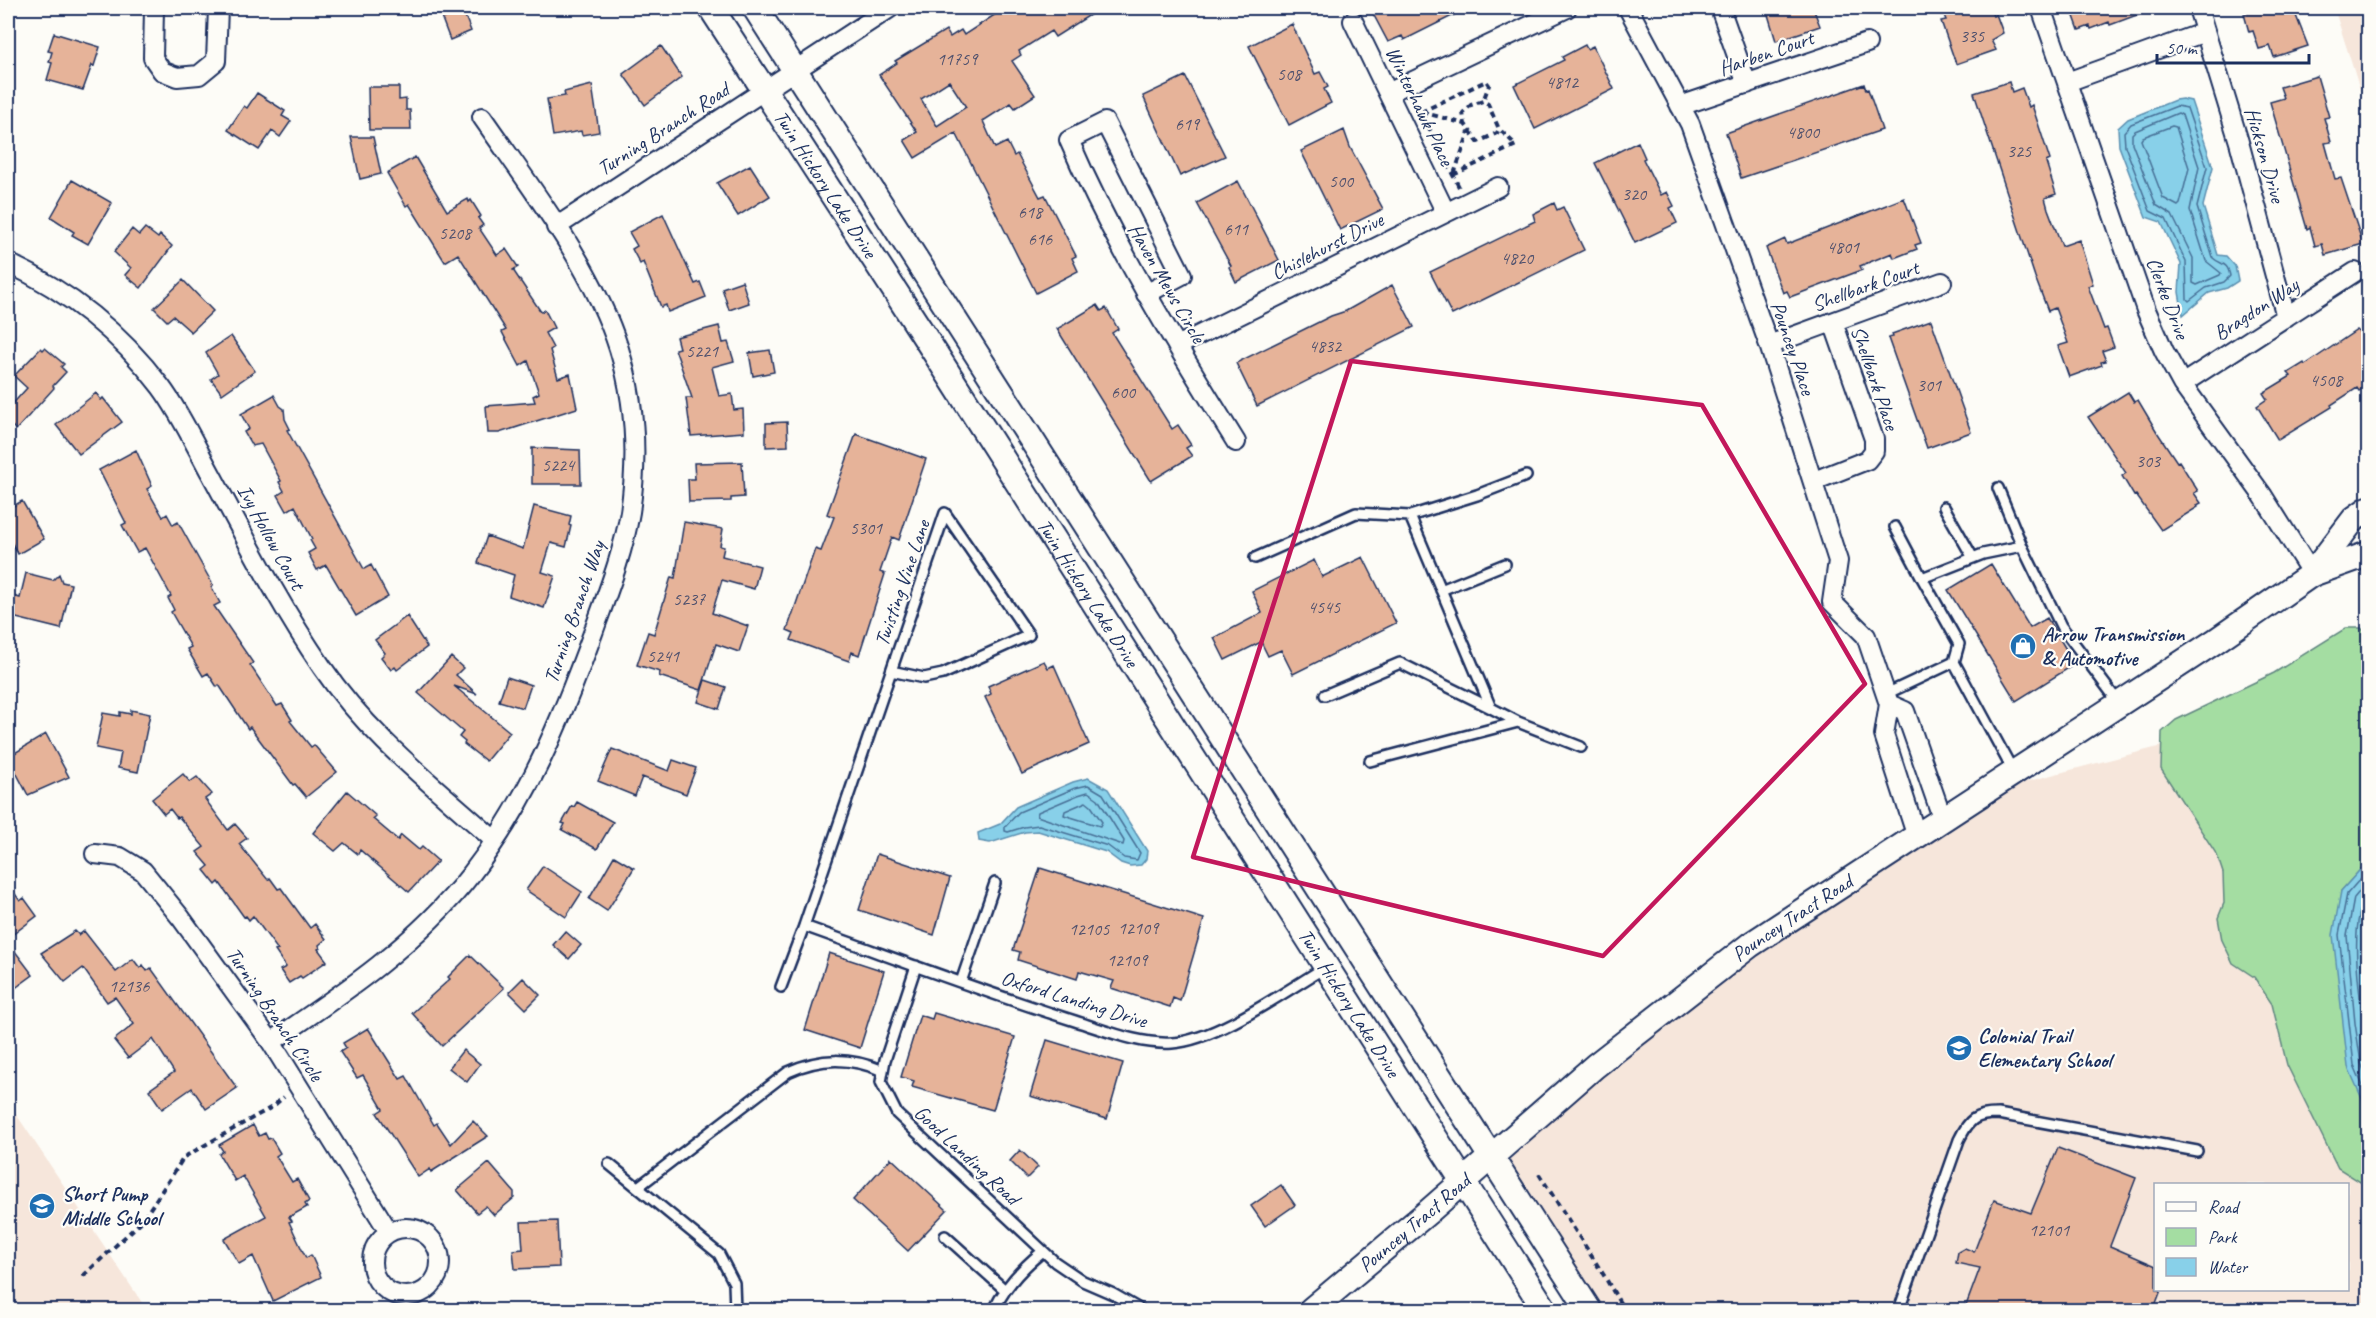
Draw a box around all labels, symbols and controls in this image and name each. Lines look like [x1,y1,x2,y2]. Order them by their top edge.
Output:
street label: Harben Court [1715,24,1819,81]
house number: 335 [1960,25,1985,47]
scale bar [2157,27,2308,65]
text: 50 m [2166,37,2199,59]
street label: Winterhawk Place [1380,42,1461,171]
house number: 11759 [937,48,979,70]
house number: 508 [1277,63,1303,85]
house number: 4812 [1546,71,1580,93]
street label: Turning Branch Road [592,75,736,181]
street label: Twin Hickory Lake Drive [768,105,884,265]
street label: Hickson Drive [2239,105,2292,208]
house number: 619 [1175,113,1201,135]
house number: 4800 [1787,121,1821,143]
house number: 325 [2007,140,2032,162]
house number: 500 [1329,170,1355,192]
house number: 320 [1622,183,1648,205]
house number: 618 [1018,201,1044,223]
street label: Chislehurst Drive [1266,206,1389,285]
house number: 611 [1224,218,1249,240]
street label: Haven Mews Circle [1122,219,1212,348]
house number: 5208 [439,222,473,244]
house number: 616 [1028,228,1053,250]
house number: 4801 [1827,236,1860,258]
house number: 4820 [1501,247,1535,269]
street label: Shellbark Court [1808,254,1924,317]
street label: Clerke Drive [2141,254,2196,344]
street label: Bragdon Way [2209,271,2305,346]
street label: Pouncey Place [1765,298,1821,399]
street label: Shellbark Place [1845,322,1906,436]
house number: 4832 [1309,335,1343,357]
house number: 5221 [686,340,719,362]
house number: 4508 [2310,369,2344,391]
house number: 301 [1917,374,1942,396]
house number: 600 [1111,381,1137,403]
house number: 303 [2136,450,2162,472]
house number: 5224 [542,454,576,476]
street label: Ivy Hollow Court [231,480,312,596]
street label: Twin Hickory Lake Drive [1031,514,1146,674]
street label: Twisting Vine Lane [868,515,936,650]
house number: 5301 [850,517,883,539]
street label: Turning Branch Way [538,536,611,686]
house number: 5237 [673,588,706,610]
house number: 4545 [1308,596,1341,618]
place label: Arrow Transmission & Automotive [2042,621,2186,671]
shop icon: Arrow Transmission & Automotive [2008,631,2038,661]
house number: 5241 [647,645,680,667]
street label: Pouncey Tract Road [1727,867,1860,967]
house number: 12109 [1118,917,1160,939]
house number: 12105 [1069,918,1110,940]
street label: Twin Hickory Lake Drive [1292,924,1407,1084]
street label: Turning Branch Circle [221,942,330,1087]
house number: 12109 [1107,949,1149,971]
street label: Oxford Landing Drive [998,964,1151,1034]
house number: 12136 [109,975,150,997]
place label: Colonial Trail Elementary School [1978,1023,2116,1073]
school or university icon: Colonial Trail Elementary School [1944,1033,1974,1063]
street label: Good Landing Road [909,1099,1027,1212]
street label: Pouncey Tract Road [1353,1166,1478,1278]
place label: Short Pump Middle School [62,1181,165,1231]
legend [2154,1183,2349,1291]
school or university icon: Short Pump Middle School [27,1191,57,1221]
text: Road [2208,1196,2241,1218]
house number: 12101 [2029,1219,2070,1241]
text: Park [2208,1226,2238,1248]
text: Water [2208,1256,2249,1278]

